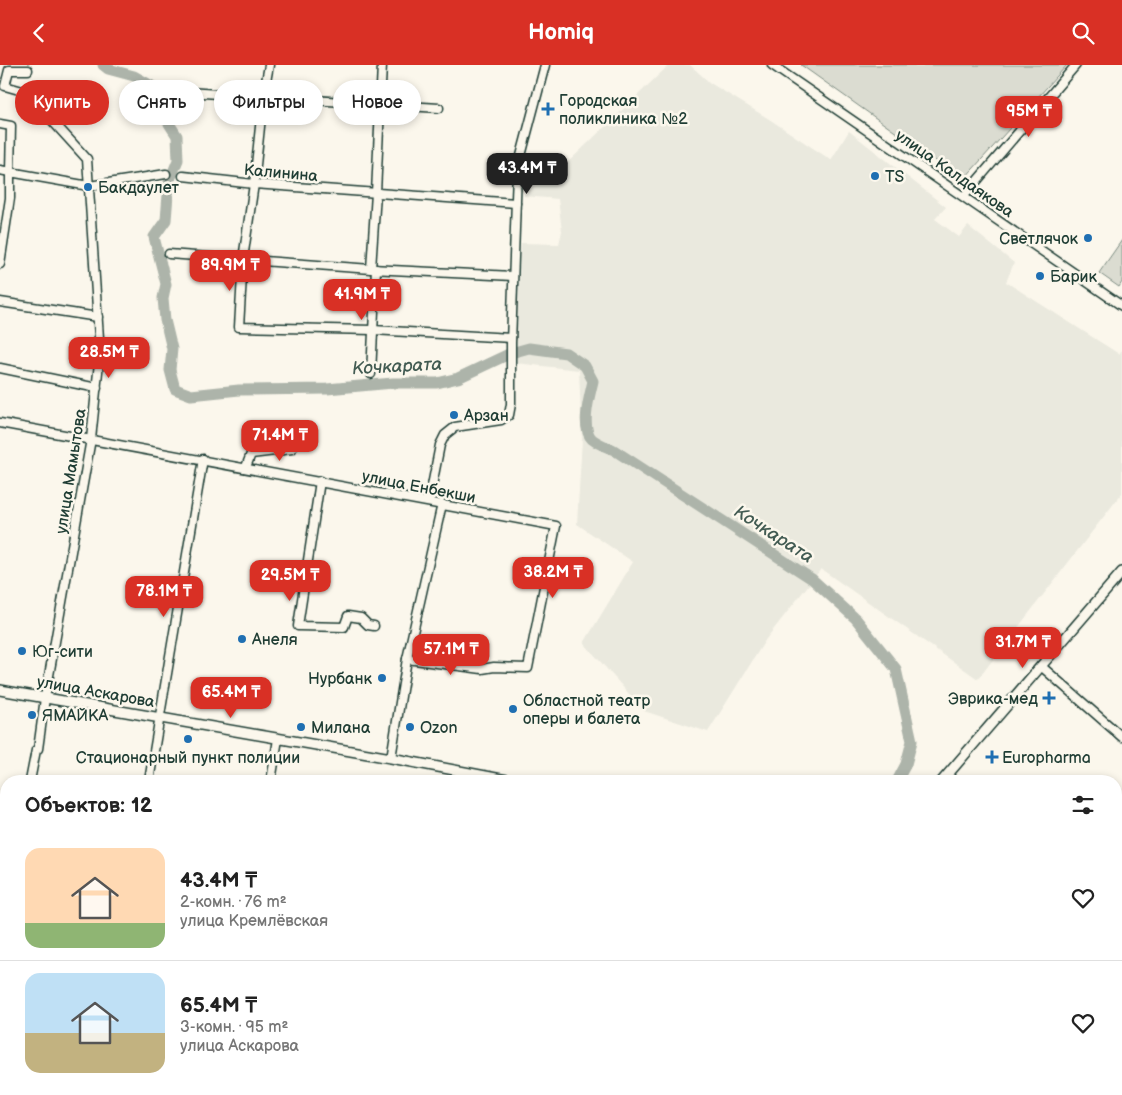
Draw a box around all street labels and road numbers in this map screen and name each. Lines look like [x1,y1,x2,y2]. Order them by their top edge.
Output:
street label: улица Калдаякова [891,126,1017,222]
street label: Калинина [243,161,319,186]
street label: улица Мамытова [52,407,91,535]
street label: улица Енбекши [360,467,477,508]
street label: улица Аскарова [35,673,157,712]

